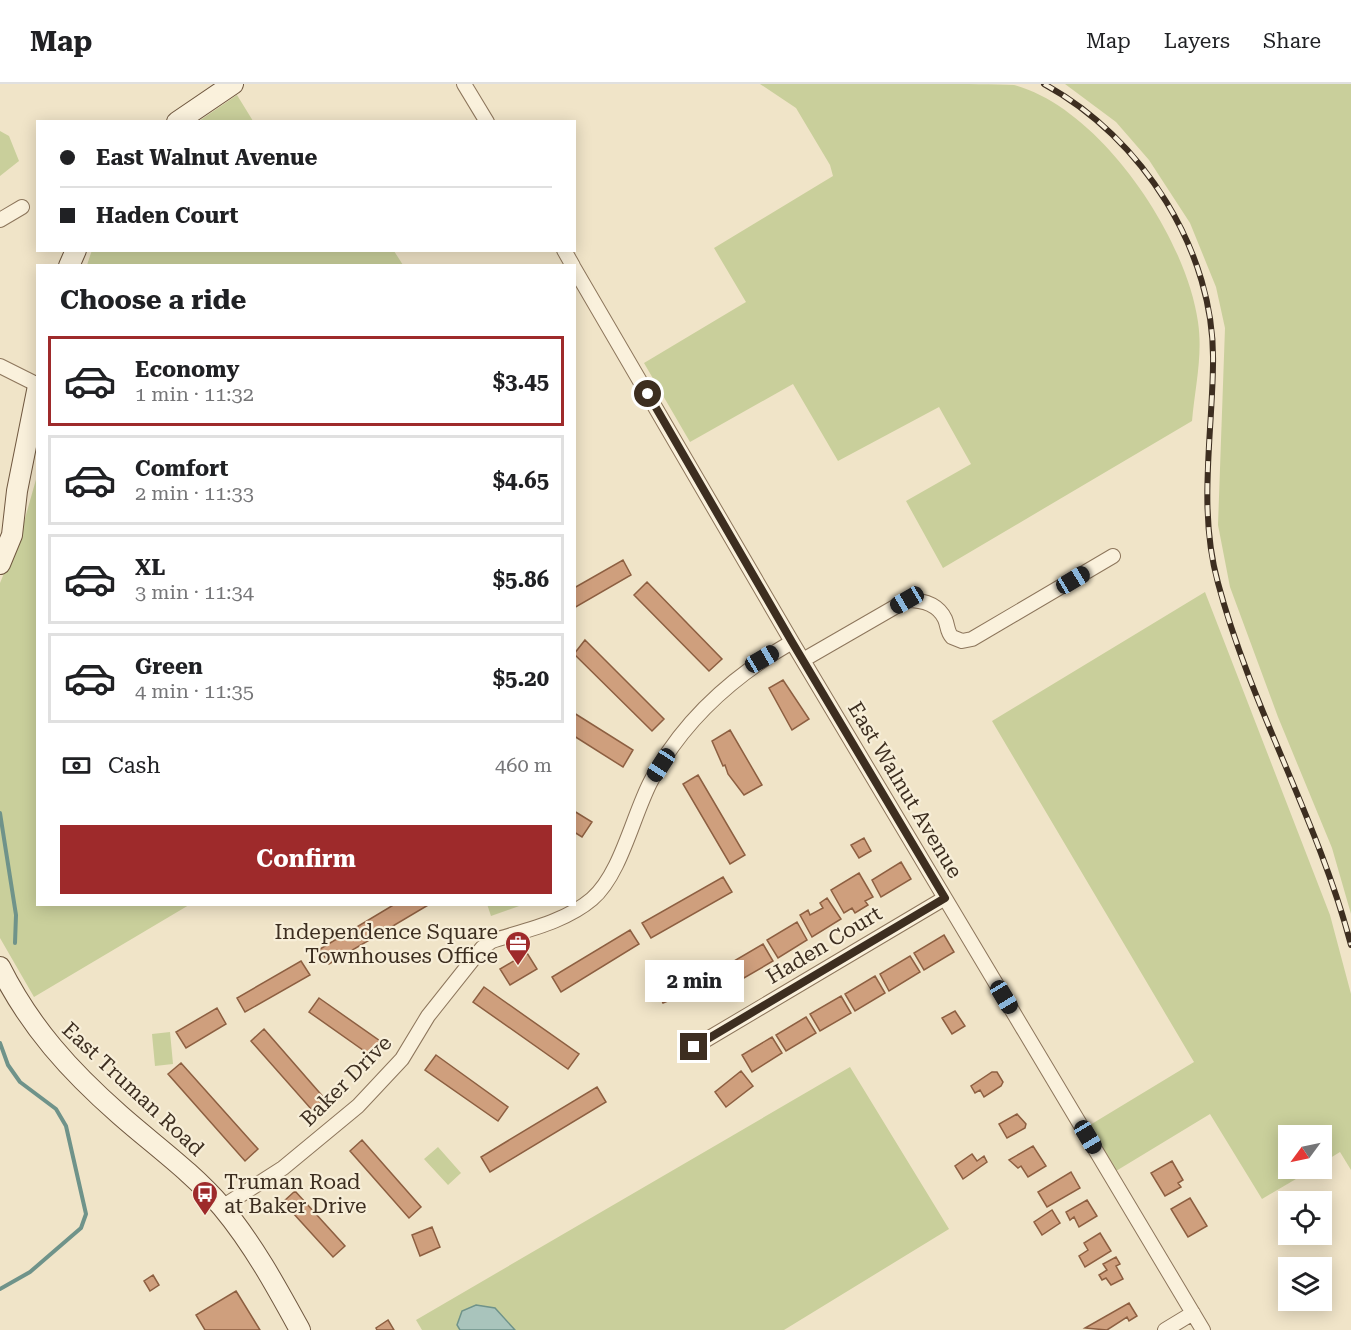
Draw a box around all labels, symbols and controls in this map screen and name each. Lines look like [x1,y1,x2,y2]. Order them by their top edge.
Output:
text: Map [30,25,92,58]
text: Map [1086,29,1131,53]
text: Layers [1164,29,1230,53]
text: Share [1263,29,1321,53]
text: East Walnut Avenue [96,145,317,170]
text: Haden Court [96,203,239,228]
text: Choose a ride [60,284,246,316]
icon: car [63,354,117,408]
text: Economy [135,357,239,382]
text: $3.45 [493,369,549,394]
route start [634,380,661,407]
text: 1 min · 11:32 [135,382,254,406]
icon: car [63,453,117,507]
text: Comfort [135,456,228,481]
text: $4.65 [493,468,549,493]
text: 2 min · 11:33 [135,481,254,505]
icon: car [63,552,117,606]
text: XL [135,555,165,580]
car [1053,563,1093,597]
text: $5.86 [493,567,549,592]
text: 3 min · 11:34 [135,580,254,604]
car [887,583,927,617]
car [742,642,782,676]
icon: car [63,651,117,705]
text: Green [135,654,203,679]
text: $5.20 [493,666,549,691]
text: 4 min · 11:35 [135,679,254,703]
street label: East Walnut Avenue [843,698,967,882]
car [644,745,678,785]
icon: cash [60,749,93,782]
text: Cash [108,753,160,778]
text: 460 m [495,753,552,777]
button: Confirm [60,825,552,894]
street label: Haden Court [762,901,886,989]
place label: Independence Square Townhouses Office [274,920,498,968]
office icon: Independence Square Townhouses Office [503,929,533,967]
callout: 2 min [644,960,744,1002]
text: 2 min [667,969,722,993]
car [987,977,1021,1017]
street label: East Truman Road [57,1017,209,1161]
street label: Baker Drive [296,1031,396,1131]
route end [680,1033,707,1060]
car [1071,1117,1105,1157]
north arrow [1278,1125,1332,1179]
map controls [1278,1125,1332,1311]
place label: Truman Road at Baker Drive [224,1170,367,1218]
bus stop icon: Truman Road at Baker Drive [190,1179,220,1217]
button: locate [1278,1191,1332,1245]
button: layers [1278,1257,1332,1311]

